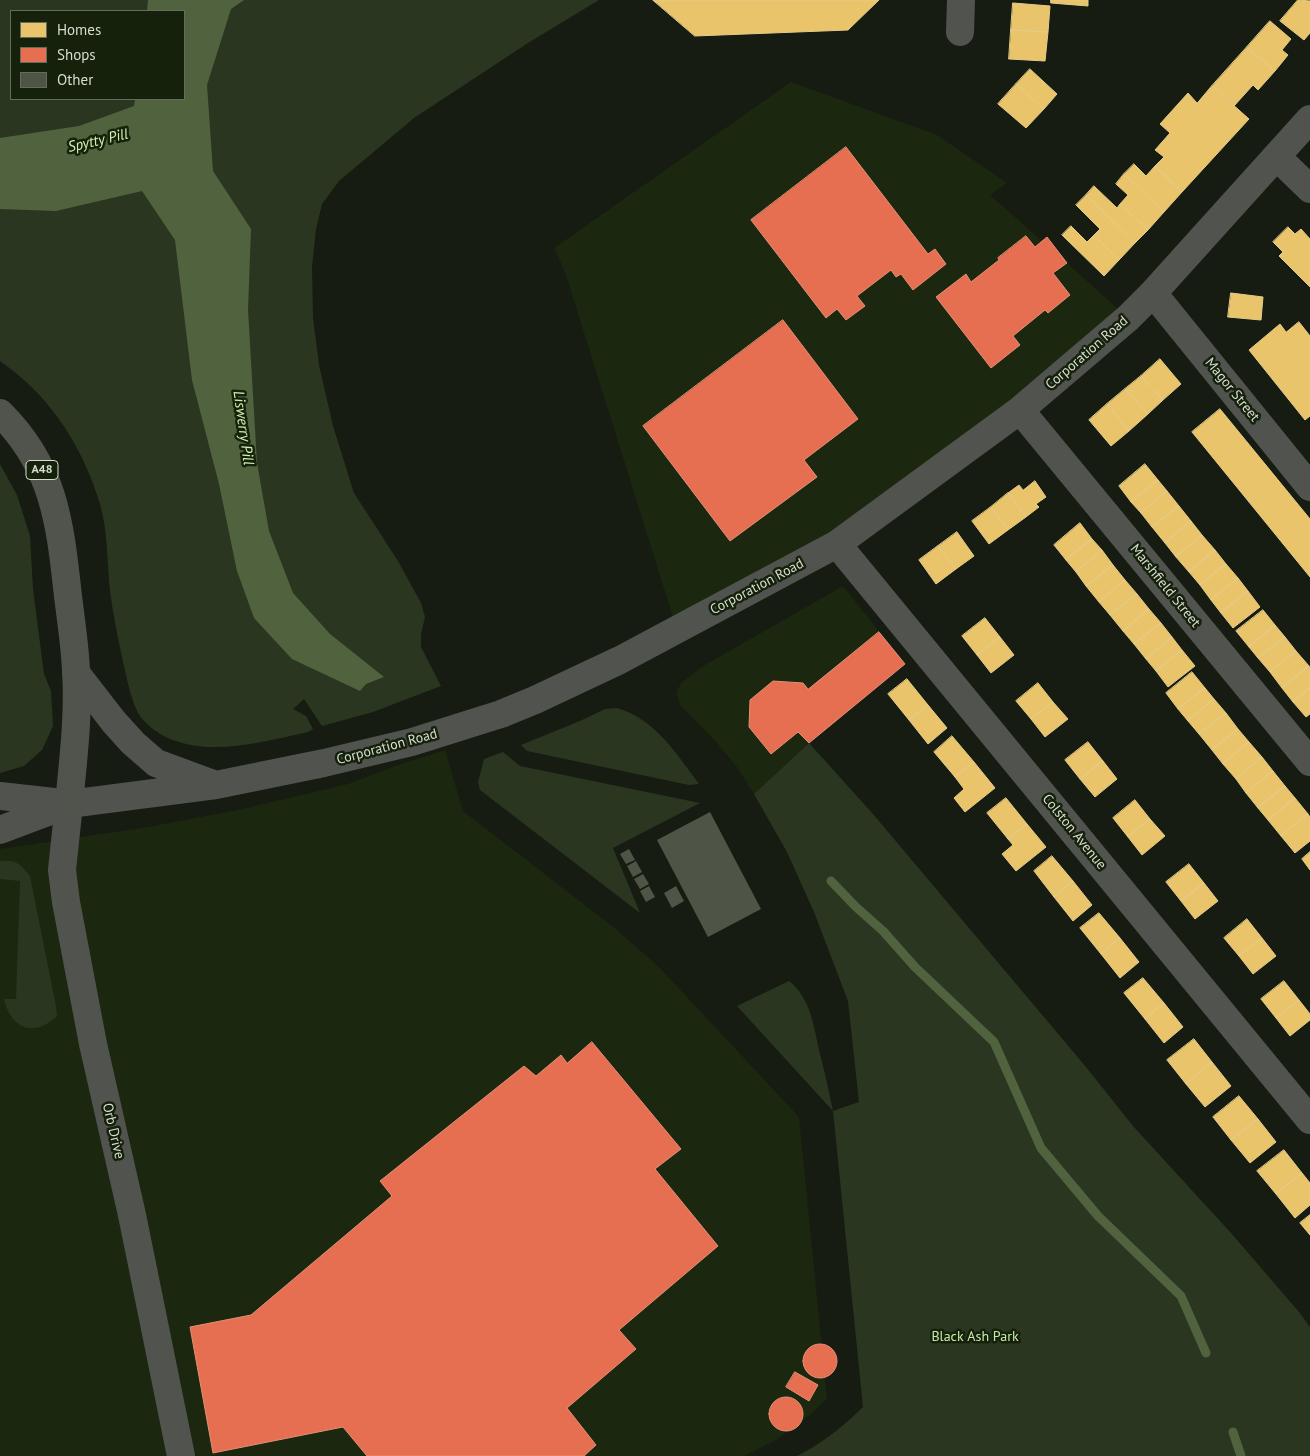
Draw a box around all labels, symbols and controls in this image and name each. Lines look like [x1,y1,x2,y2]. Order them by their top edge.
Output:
legend [10,10,185,100]
text: Homes [57,20,101,39]
text: Shops [57,45,96,64]
text: Other [57,70,93,89]
water label: Spytty Pill [66,125,130,157]
street label: Corporation Road [1042,313,1132,393]
street label: Magor Street [1201,355,1263,425]
water label: Liswerry Pill [229,390,257,466]
road number: A48 [26,460,58,480]
street label: Marshfield Street [1126,541,1204,631]
street label: Corporation Road [707,555,807,619]
street label: Corporation Road [335,725,439,769]
street label: Colston Avenue [1038,791,1110,873]
street label: Orb Drive [98,1101,128,1161]
park label: Black Ash Park [931,1329,1019,1345]

